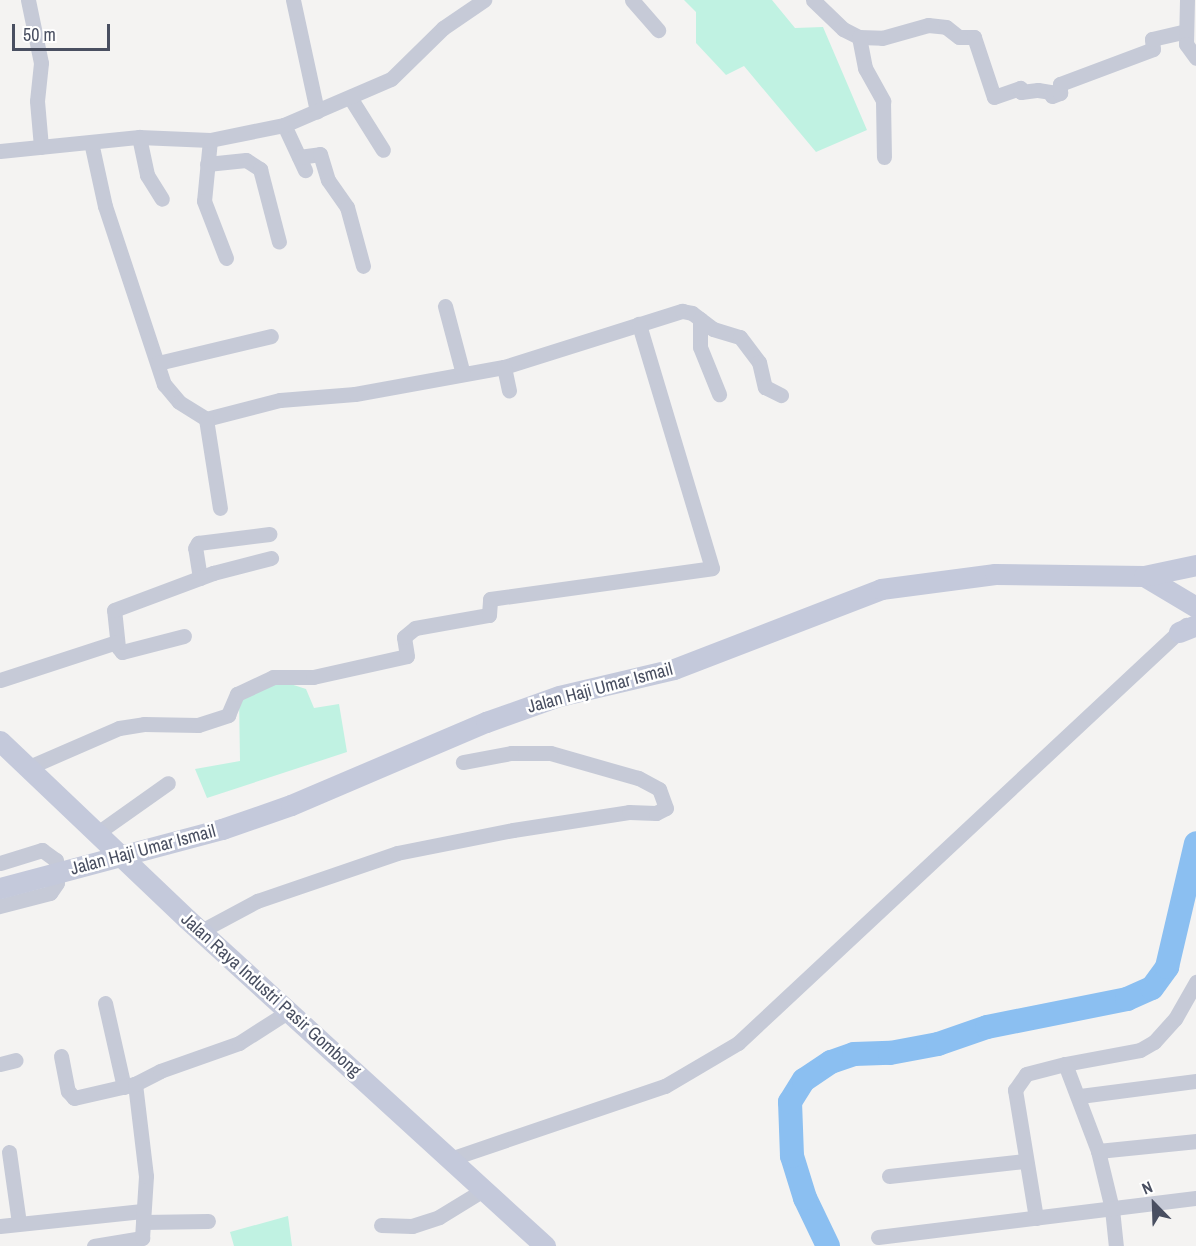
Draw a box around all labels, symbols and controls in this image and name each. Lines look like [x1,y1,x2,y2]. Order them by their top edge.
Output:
scale bar [15,12,112,50]
text: 50 m [23,22,56,47]
street label: Jalan Haji Umar Ismail [525,658,675,718]
street label: Jalan Haji Umar Ismail [68,820,218,880]
street label: Jalan Raya Industri Pasir Gombong [177,908,365,1082]
north arrow [1124,1174,1184,1234]
text: N [1138,1175,1156,1199]

